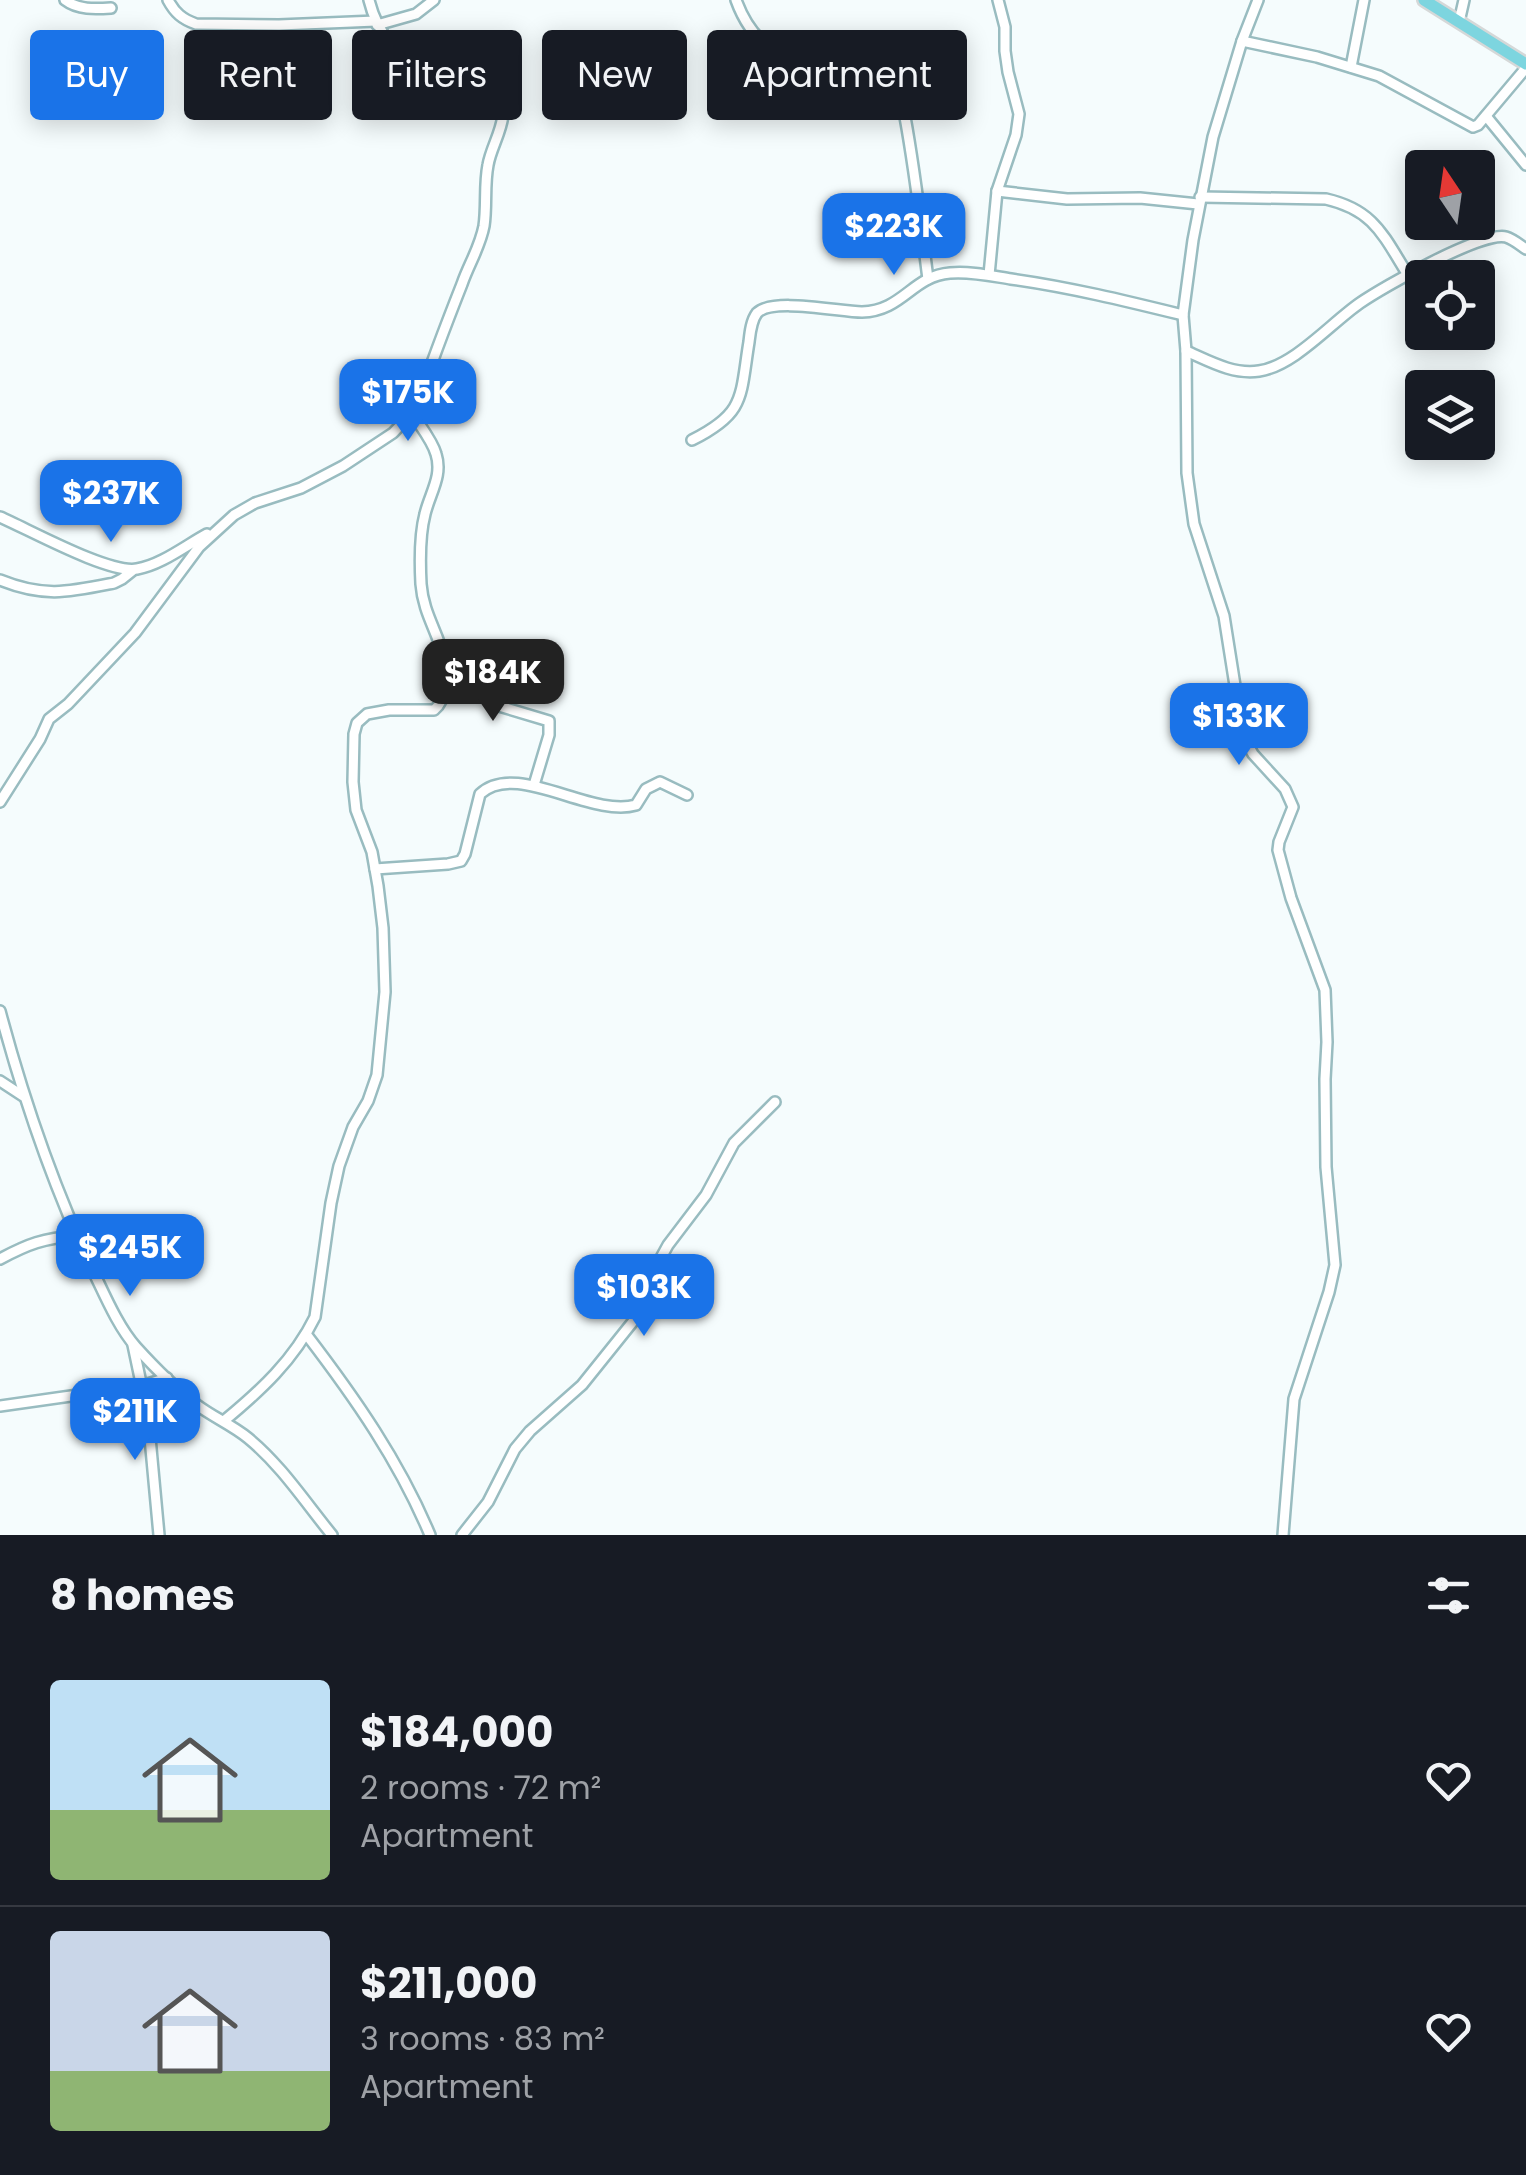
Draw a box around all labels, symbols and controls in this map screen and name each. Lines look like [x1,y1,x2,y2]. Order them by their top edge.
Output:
chip: Buy [30,30,164,120]
chip: Rent [184,30,332,120]
chip: Filters [352,30,522,120]
chip: New [542,30,687,120]
chip: Apartment [707,30,967,120]
north arrow [1405,150,1495,240]
map controls [1405,150,1495,460]
pin: $223K [824,193,964,278]
text: $223K [844,203,944,248]
button: locate [1405,260,1495,350]
pin: $175K [338,359,478,444]
text: $175K [361,369,455,414]
button: layers [1405,370,1495,460]
pin: $237K [41,460,181,545]
text: $237K [62,470,160,515]
pin: $184K [423,639,563,724]
text: $184K [444,649,542,694]
pin: $133K [1169,683,1309,768]
text: $133K [1192,693,1286,738]
pin: $245K [60,1214,200,1299]
text: $245K [78,1224,182,1269]
pin: $103K [574,1254,714,1339]
text: $103K [596,1264,692,1309]
pin: $211K [65,1378,205,1463]
text: $211K [92,1388,178,1433]
text: 8 homes [50,1566,235,1625]
icon: filters [1421,1568,1476,1623]
text: $184,000 [360,1703,553,1762]
icon: home [130,1720,250,1840]
icon: heart [1421,1753,1476,1808]
text: 2 rooms · 72 m² [360,1765,601,1810]
text: Apartment [360,1813,533,1858]
text: $211,000 [360,1954,537,2013]
icon: home [130,1971,250,2091]
icon: heart [1421,2004,1476,2059]
text: 3 rooms · 83 m² [360,2016,605,2061]
text: Apartment [360,2064,533,2109]

